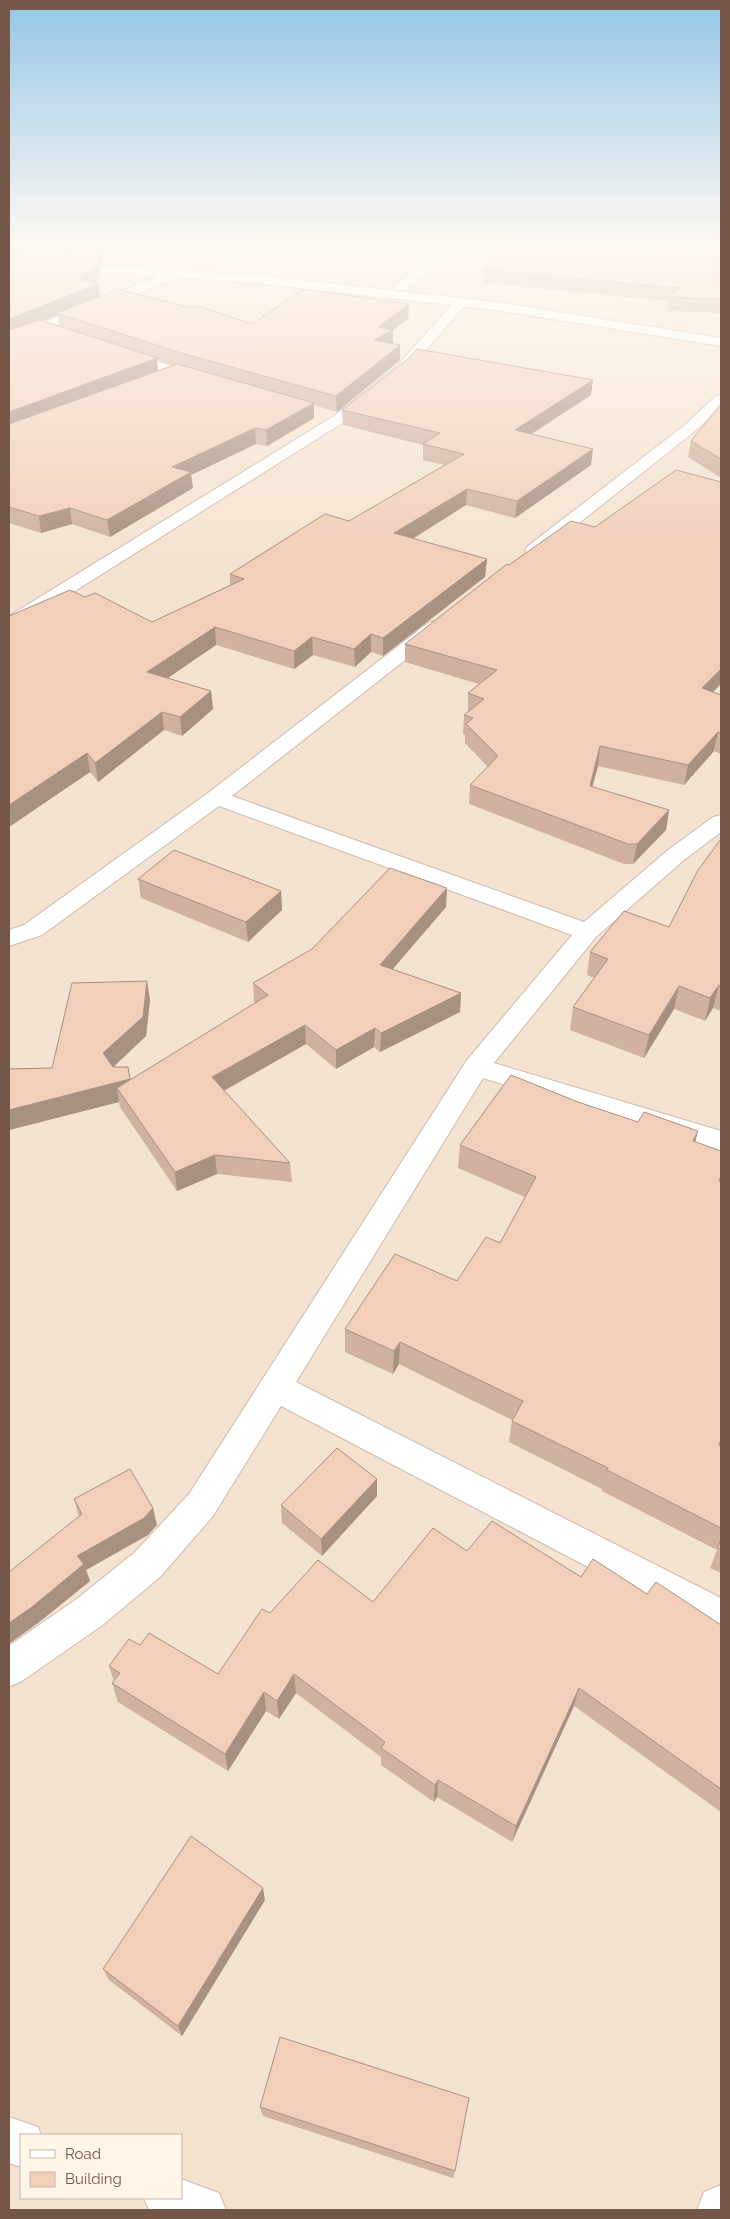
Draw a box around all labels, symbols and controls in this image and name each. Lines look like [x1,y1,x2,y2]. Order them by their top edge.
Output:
legend [20,2134,182,2199]
text: Road [65,2145,101,2163]
text: Building [65,2170,122,2188]

